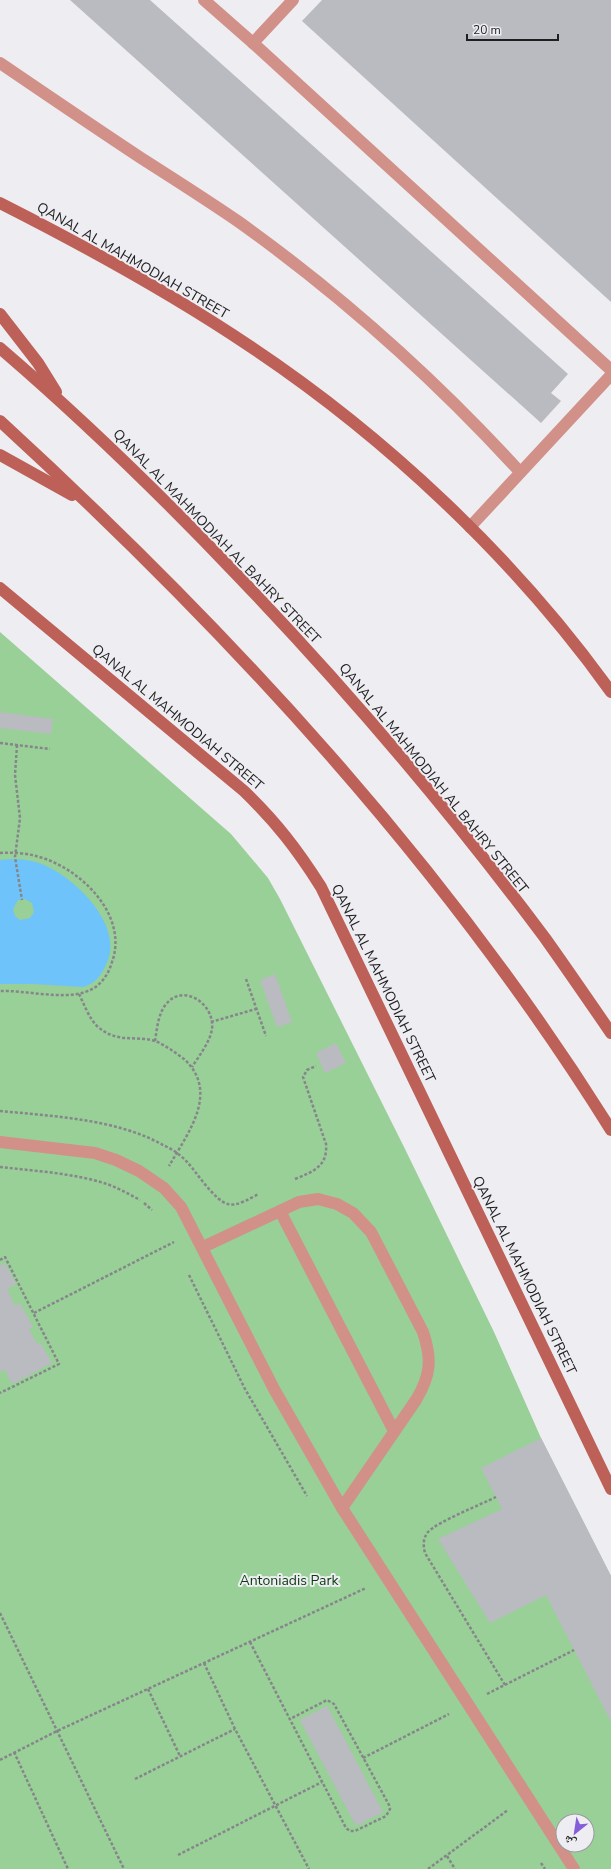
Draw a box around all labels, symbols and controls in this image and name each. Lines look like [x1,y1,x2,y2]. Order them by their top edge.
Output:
scale bar [467,16,558,42]
text: 20 m [473,22,501,38]
street label: QANAL AL MAHMODIAH STREET [33,198,233,324]
street label: QANAL AL MAHMODIAH AL BAHRY STREET [109,425,325,648]
street label: QANAL AL MAHMODIAH STREET [88,640,268,795]
street label: QANAL AL MAHMODIAH AL BAHRY STREET [334,659,533,898]
street label: QANAL AL MAHMODIAH STREET [327,881,440,1086]
street label: QANAL AL MAHMODIAH STREET [468,1173,581,1378]
park label: Antoniadis Park [239,1571,340,1590]
north arrow [555,1813,595,1853]
text: ش [561,1832,579,1851]

